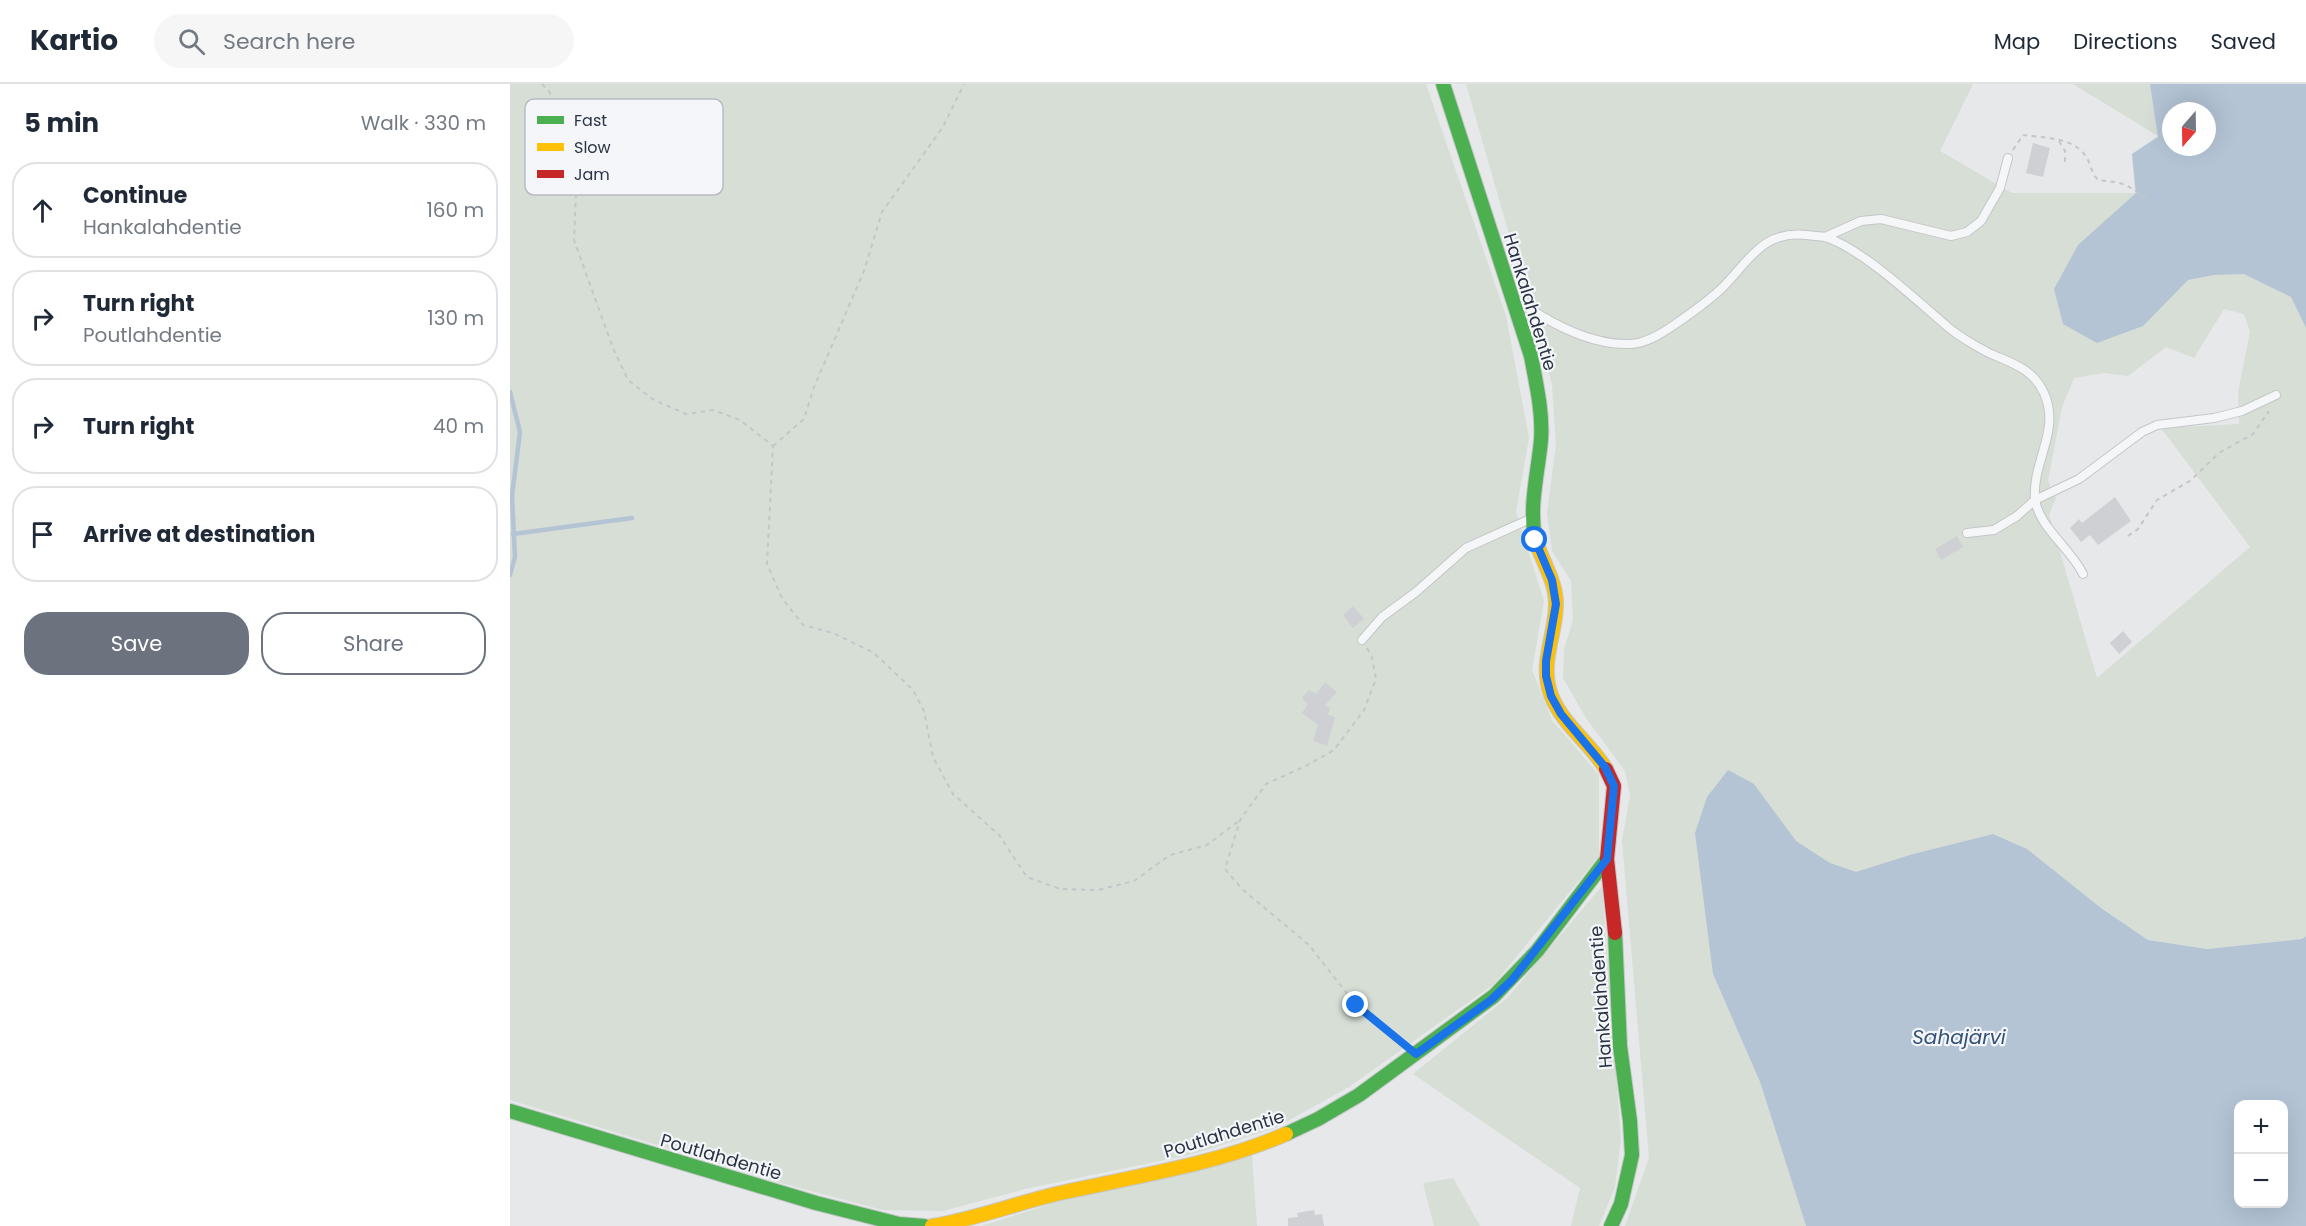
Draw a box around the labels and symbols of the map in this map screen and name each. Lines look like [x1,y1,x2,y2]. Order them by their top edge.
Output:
legend [525,99,723,195]
north arrow [2162,102,2216,156]
text: Fast [574,109,607,132]
text: Slow [574,136,611,159]
text: Jam [574,163,610,186]
street label: Hankalahdentie [1498,230,1563,374]
route start [1521,526,1547,552]
street label: Hankalahdentie [1583,925,1618,1069]
route end [1342,991,1368,1017]
water label: Sahajärvi [1912,1023,2007,1051]
street label: Poutlahdentie [1160,1103,1287,1164]
street label: Poutlahdentie [658,1127,785,1186]

